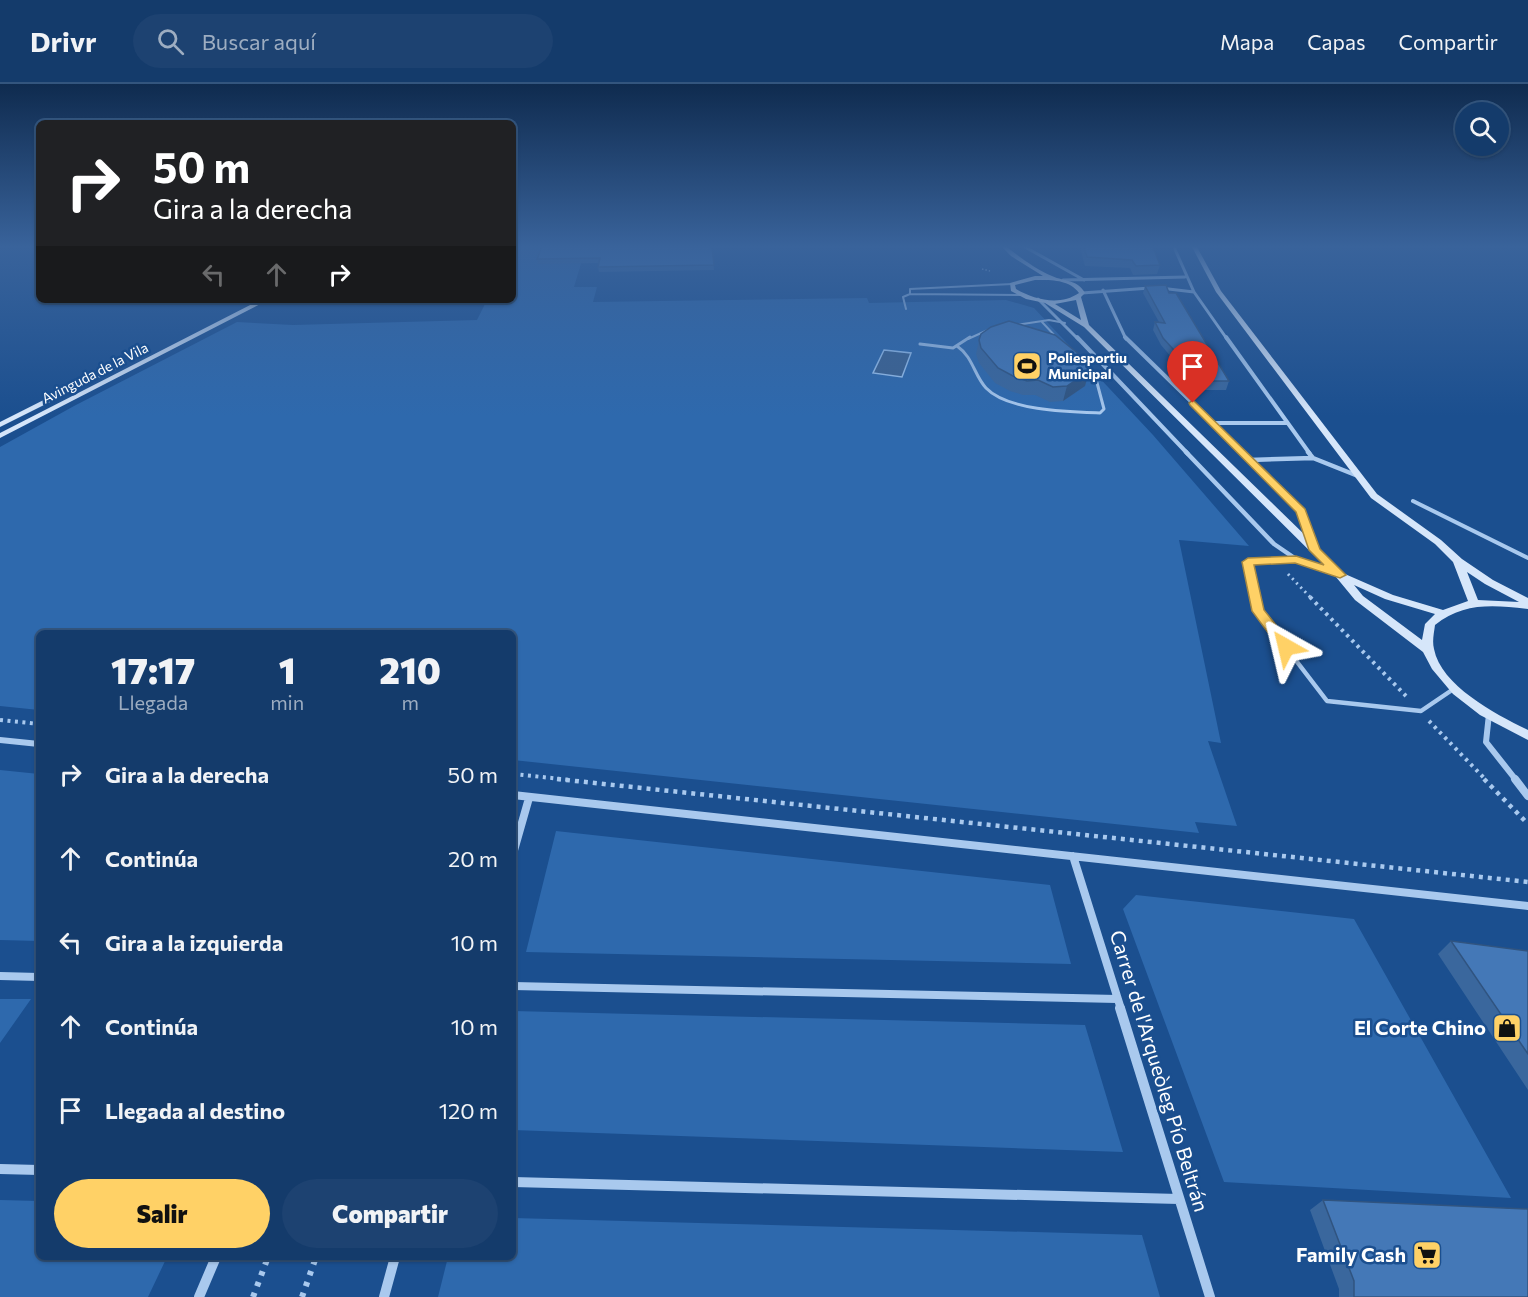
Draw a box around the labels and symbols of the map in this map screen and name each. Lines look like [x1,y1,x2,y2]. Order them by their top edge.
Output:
street label: Avinguda de la Vila [39,338,151,407]
pin [1167,341,1218,403]
place label: Poliesportiu Municipal [1048,349,1127,382]
sports icon: Poliesportiu Municipal [1011,350,1043,382]
position arrow [1254,615,1318,679]
street label: Carrer de l'Arqueòleg Pío Beltrán [1106,927,1214,1214]
shop icon: El Corte Chino [1491,1012,1523,1044]
place label: El Corte Chino [1354,1015,1486,1039]
supermarket icon: Family Cash [1411,1239,1443,1271]
place label: Family Cash [1296,1242,1406,1266]

